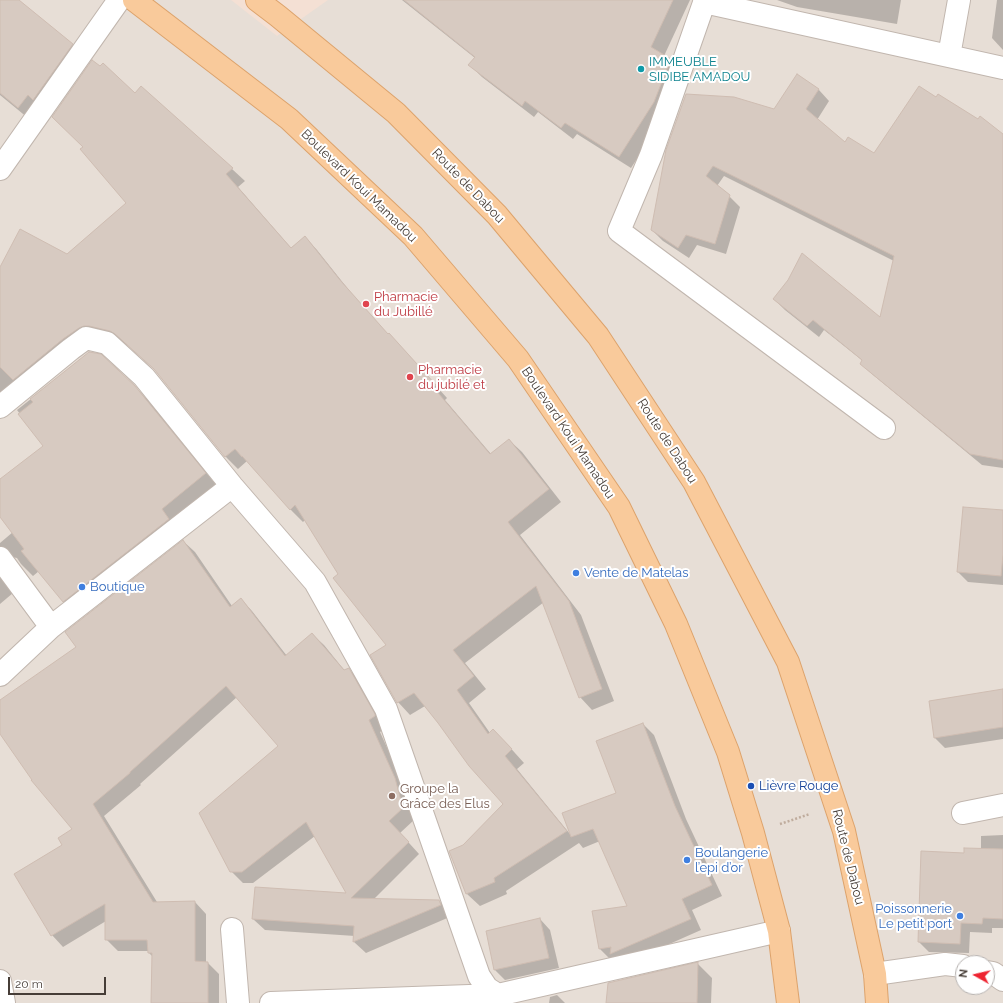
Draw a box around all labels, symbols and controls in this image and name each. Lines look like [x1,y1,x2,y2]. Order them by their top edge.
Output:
place label: IMMEUBLE SIDIBE AMADOU [649,54,750,85]
marker: IMMEUBLE SIDIBE AMADOU [636,64,646,74]
street label: Boulevard Koui Mamadou [298,126,420,246]
street label: Route de Dabou [428,145,508,227]
place label: Pharmacie du Jubillé [374,289,438,320]
marker: Pharmacie du Jubillé [361,299,371,309]
place label: Pharmacie du jubilé et [418,362,485,393]
street label: Boulevard Koui Mamadou [518,364,618,502]
marker: Pharmacie du jubilé et [405,372,415,382]
street label: Route de Dabou [634,396,700,486]
place label: Vente de Matelas [584,565,688,581]
marker: Vente de Matelas [571,568,581,578]
place label: Boutique [90,579,145,595]
marker: Boutique [77,582,87,592]
place label: Lièvre Rouge [759,778,838,794]
place label: Groupe la Grâce des Elus [400,781,490,812]
marker: Lièvre Rouge [746,781,756,791]
marker: Groupe la Grâce des Elus [387,791,397,801]
street label: Route de Dabou [829,808,867,906]
place label: Boulangerie l’epi d’or [695,845,768,876]
marker: Boulangerie l’epi d’or [682,855,692,865]
place label: Poissonnerie Le petit port [875,901,952,932]
marker: Poissonnerie Le petit port [955,911,965,921]
north arrow [955,955,995,995]
text: N [957,968,971,978]
scale bar [10,969,108,995]
text: 20 m [15,977,43,991]

